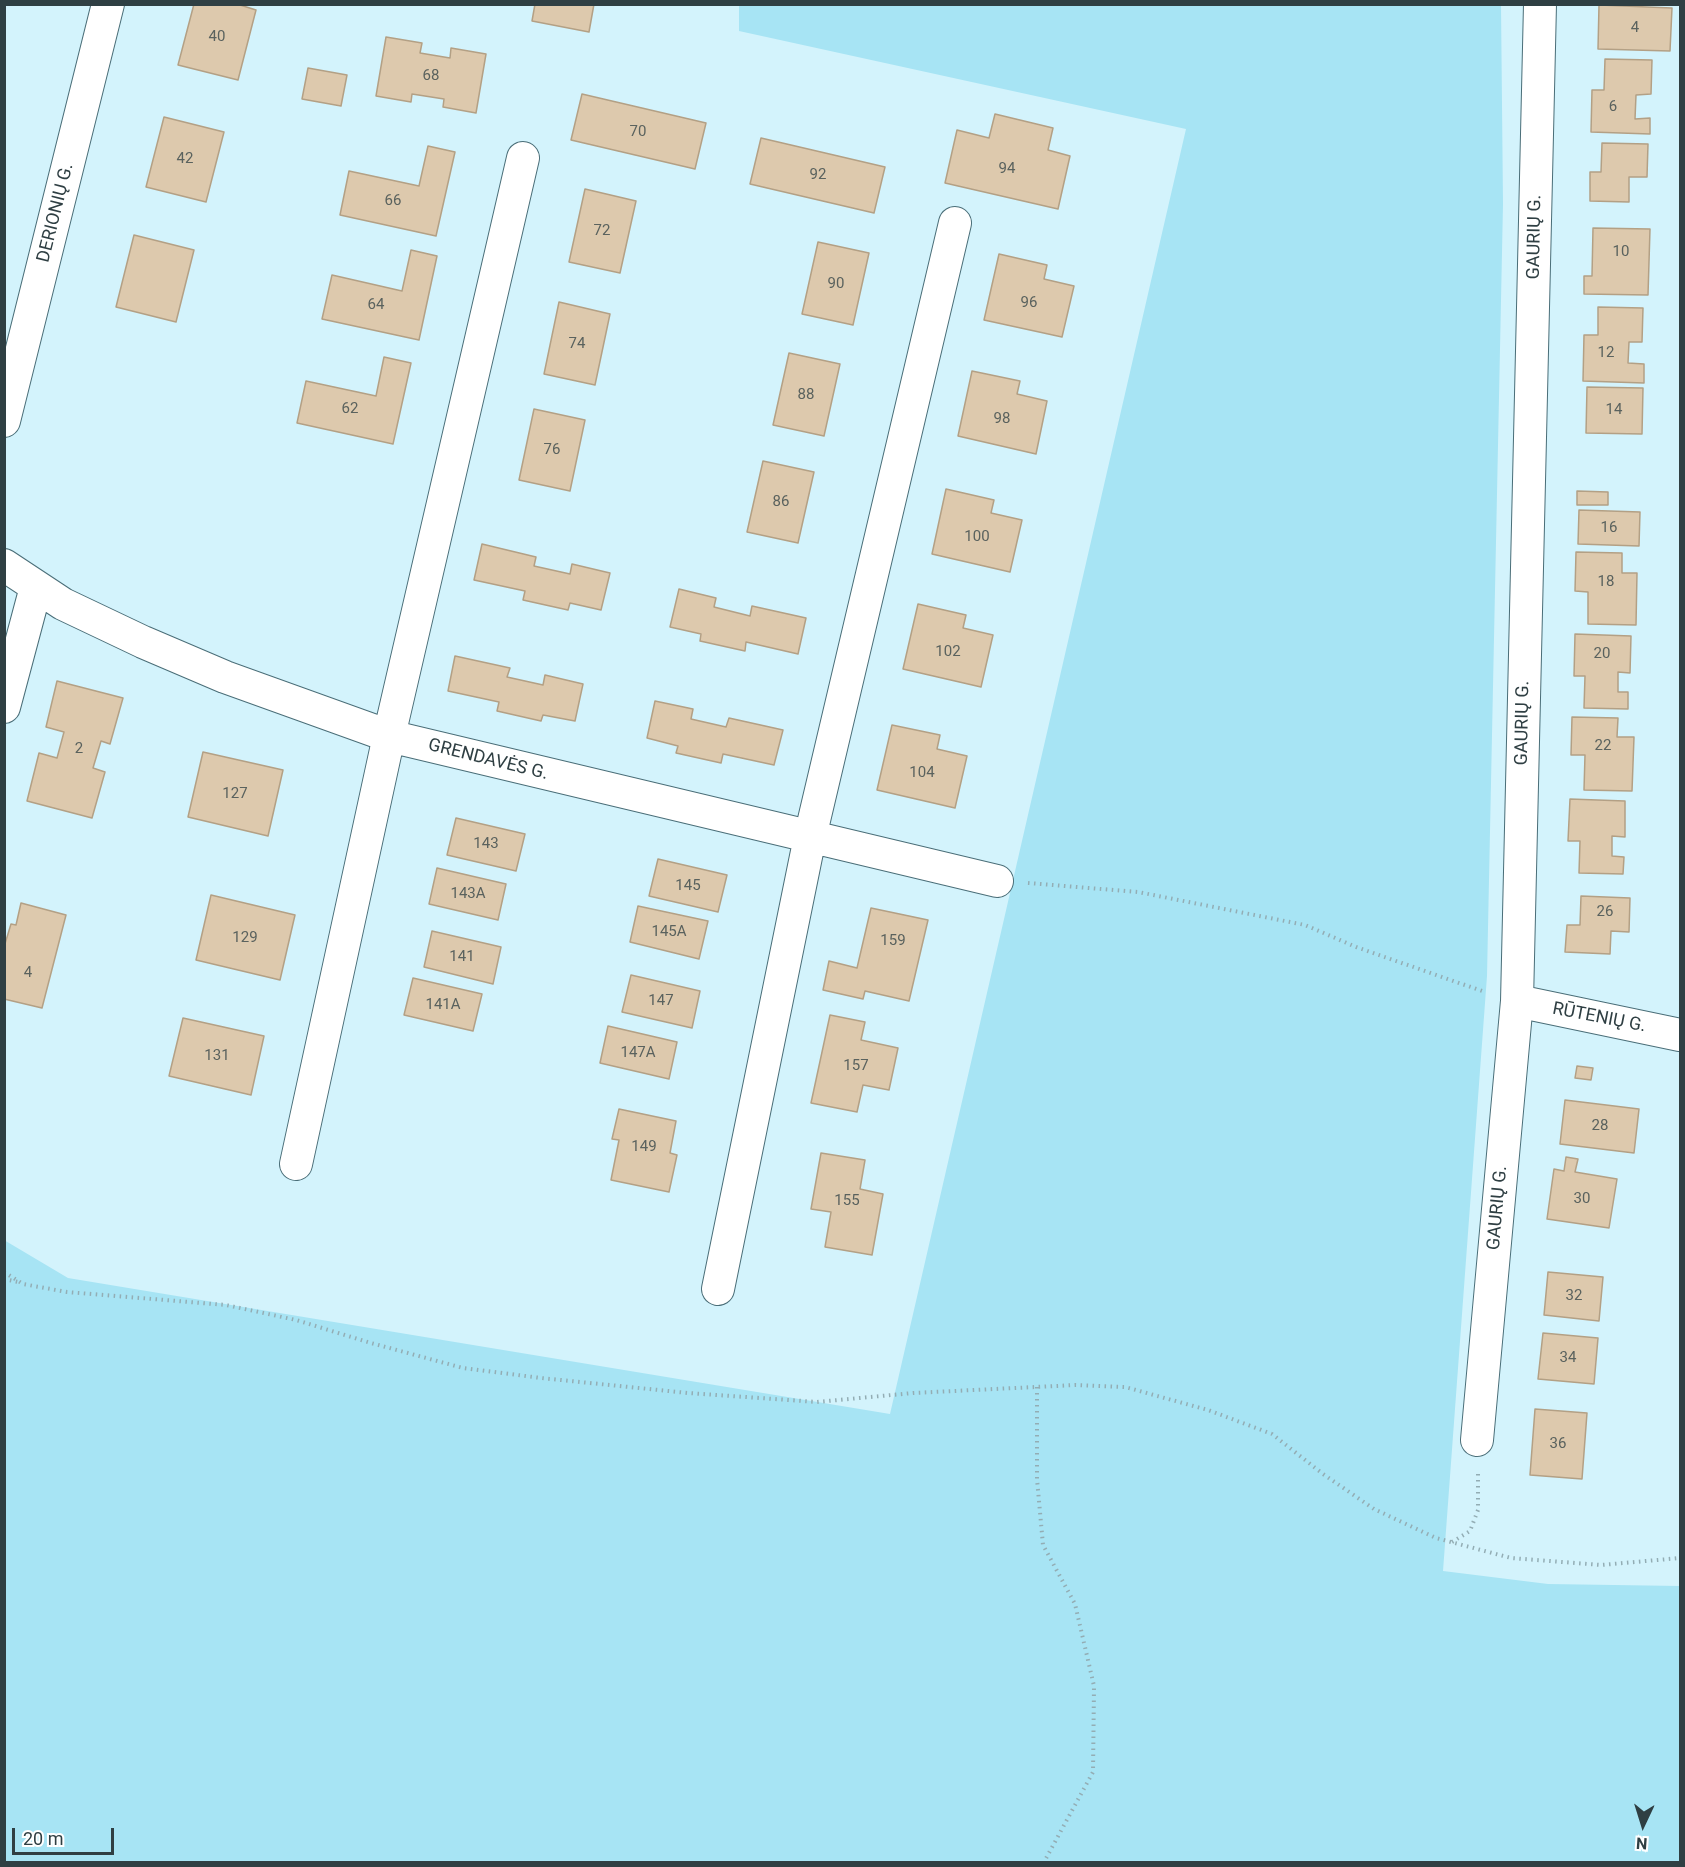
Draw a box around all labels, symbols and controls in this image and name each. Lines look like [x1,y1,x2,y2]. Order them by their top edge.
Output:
house number: 4 [1631,19,1639,37]
house number: 40 [209,28,225,46]
house number: 68 [423,67,439,85]
house number: 6 [1609,98,1617,116]
house number: 70 [630,123,646,141]
house number: 42 [177,150,193,168]
house number: 94 [999,160,1015,178]
street label: DERIONIŲ G. [33,161,79,265]
house number: 92 [810,166,826,184]
house number: 66 [385,192,401,210]
street label: GAURIŲ G. [1523,194,1547,280]
house number: 72 [594,222,610,240]
house number: 10 [1613,243,1629,261]
house number: 90 [828,275,844,293]
house number: 96 [1021,294,1037,312]
house number: 64 [368,296,384,314]
house number: 74 [569,335,585,353]
house number: 12 [1598,344,1614,362]
house number: 88 [798,386,814,404]
house number: 62 [342,400,358,418]
house number: 14 [1606,401,1622,419]
house number: 98 [994,410,1010,428]
house number: 76 [544,441,560,459]
house number: 86 [773,493,789,511]
house number: 16 [1601,519,1617,537]
house number: 100 [964,528,990,546]
house number: 18 [1598,573,1614,591]
house number: 102 [935,643,961,661]
house number: 20 [1594,645,1610,663]
street label: GAURIŲ G. [1511,680,1535,766]
street label: GRENDAVĖS G. [426,735,550,785]
house number: 22 [1595,737,1611,755]
house number: 2 [75,740,83,758]
house number: 104 [909,764,935,782]
house number: 127 [222,785,248,803]
house number: 143 [473,835,499,853]
house number: 145 [675,877,701,895]
house number: 143A [450,885,486,903]
house number: 26 [1597,903,1613,921]
house number: 145A [651,923,687,941]
house number: 129 [232,929,258,947]
house number: 159 [880,932,906,950]
house number: 141 [449,948,475,966]
house number: 4 [24,964,32,982]
house number: 147 [648,992,674,1010]
house number: 141A [425,996,461,1014]
street label: RŪTENIŲ G. [1551,998,1647,1038]
house number: 147A [620,1044,656,1062]
house number: 131 [204,1047,230,1065]
house number: 157 [843,1057,869,1075]
house number: 28 [1592,1117,1608,1135]
house number: 149 [631,1138,657,1156]
street label: GAURIŲ G. [1484,1165,1512,1251]
house number: 30 [1574,1190,1590,1208]
house number: 155 [834,1192,860,1210]
house number: 32 [1566,1287,1582,1305]
house number: 34 [1560,1349,1576,1367]
house number: 36 [1550,1435,1566,1453]
north arrow [1613,1795,1673,1855]
scale bar [15,1816,117,1854]
text: 20 m [23,1828,63,1849]
text: N [1635,1834,1648,1853]

